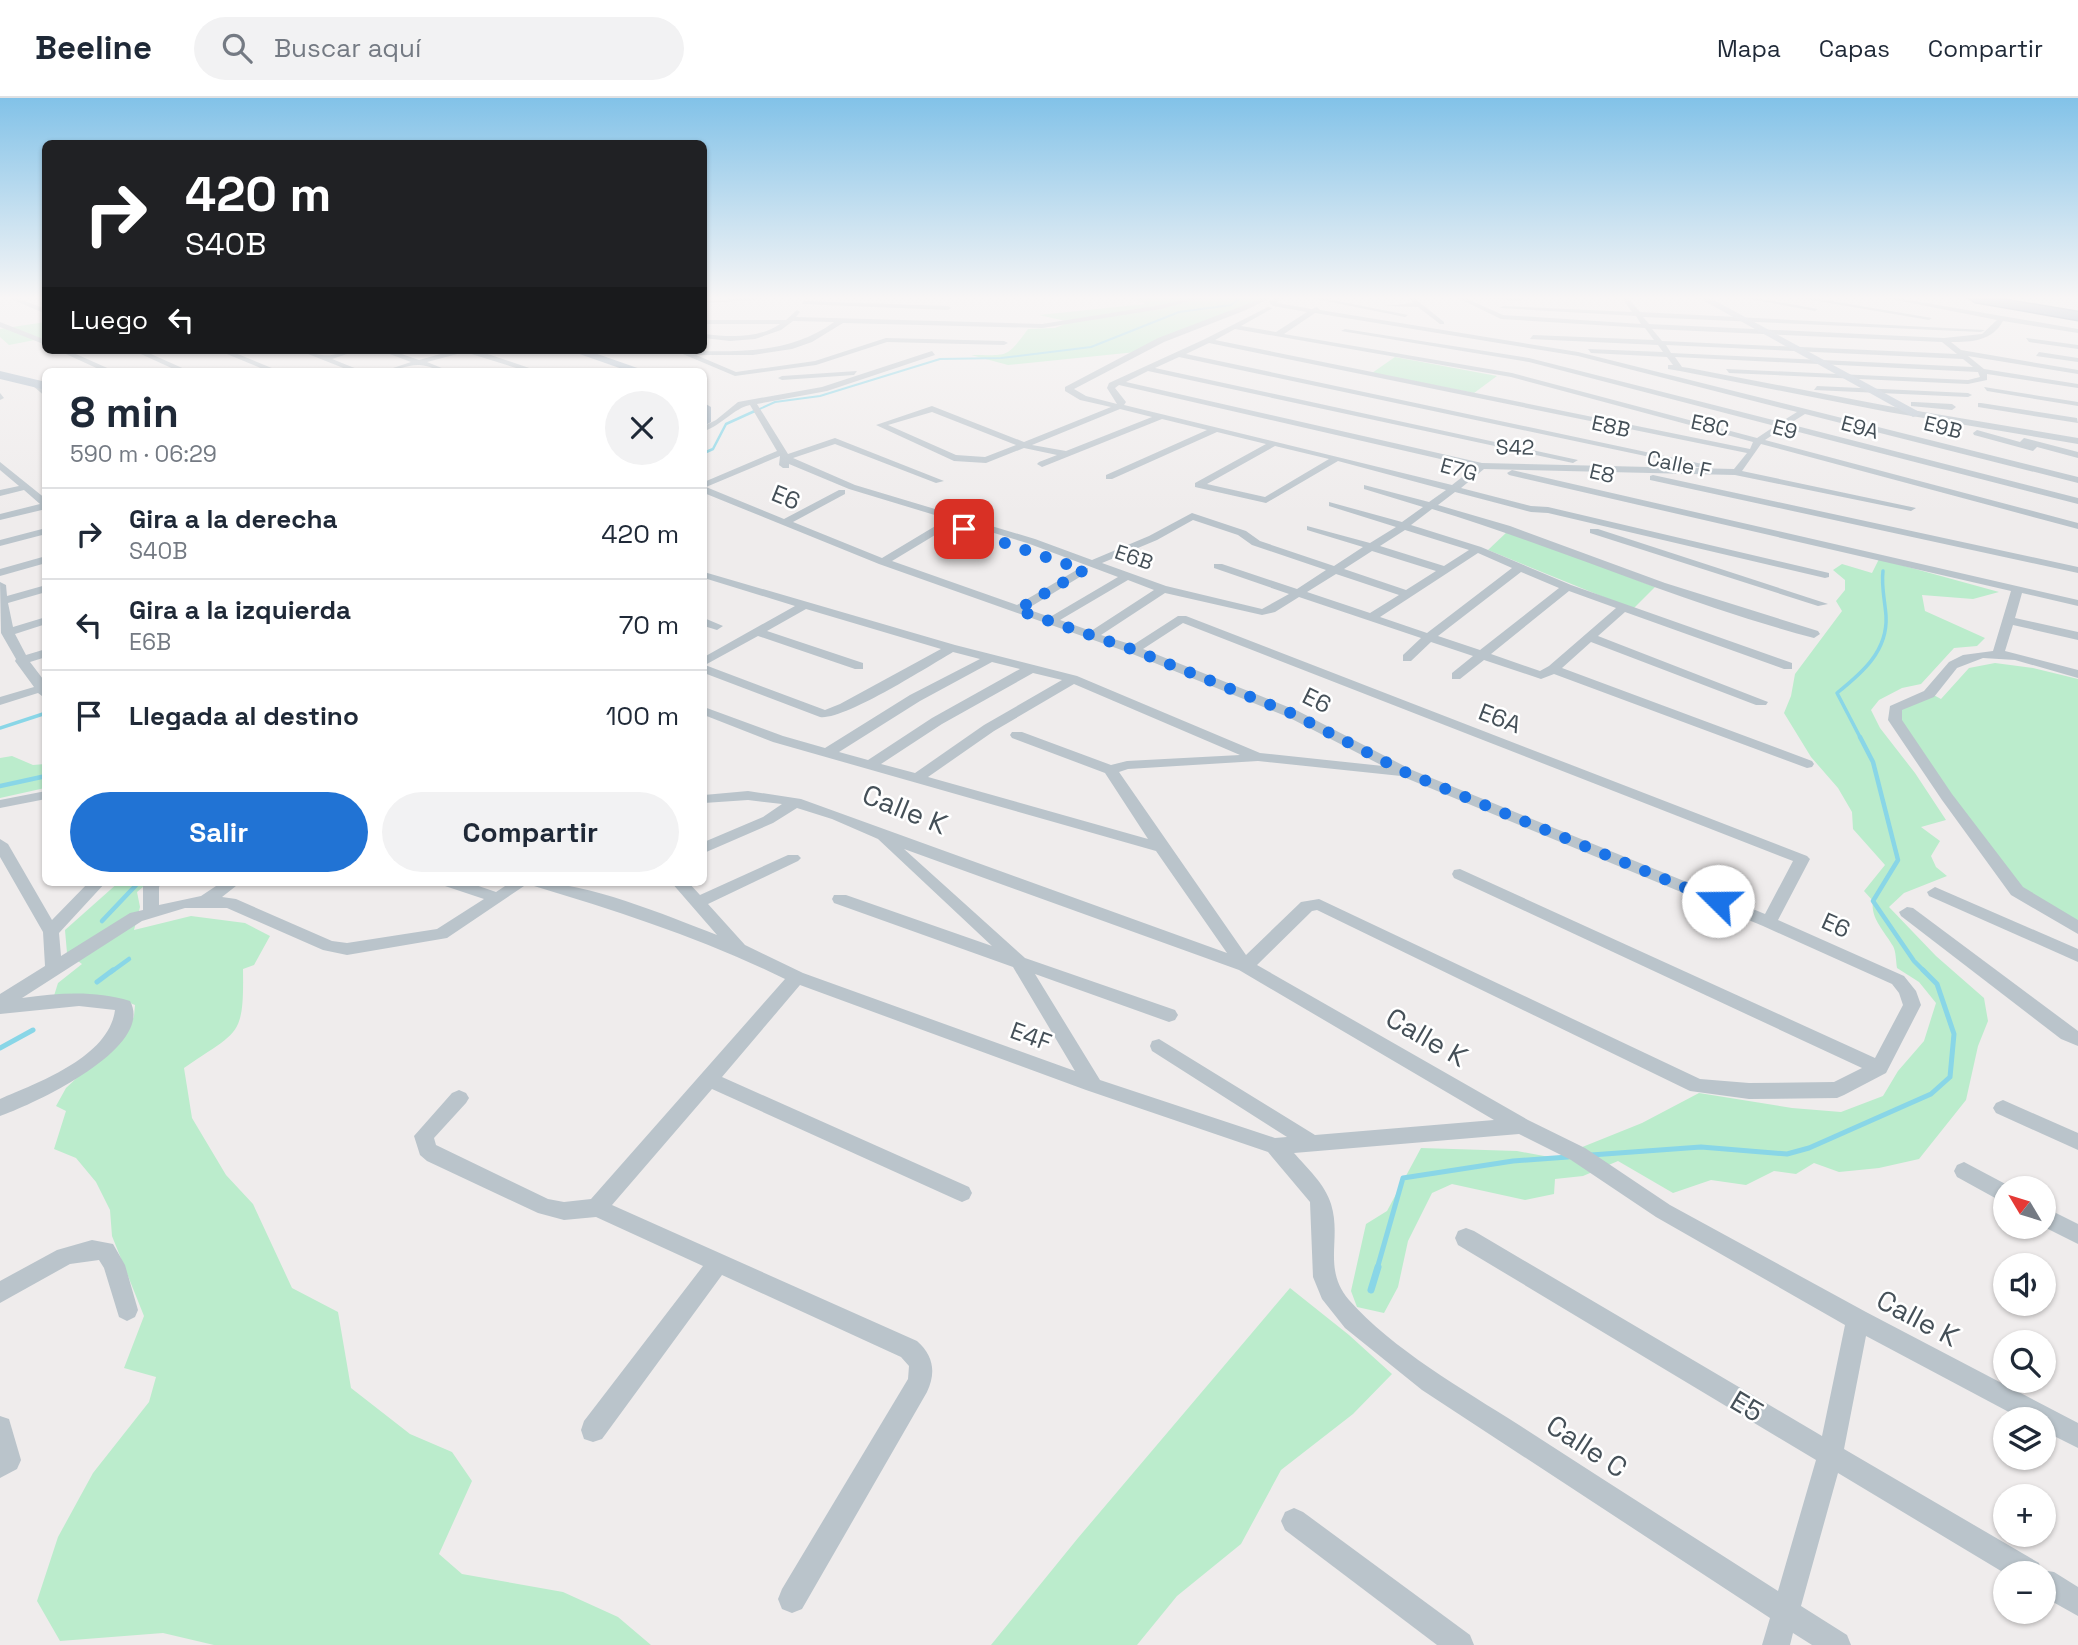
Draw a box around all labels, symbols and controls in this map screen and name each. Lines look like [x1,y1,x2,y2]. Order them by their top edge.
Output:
search box [194,17,684,80]
text: Beeline [35,27,152,69]
icon: search [218,29,256,67]
text: Buscar aquí [274,31,421,65]
text: Mapa [1717,33,1781,64]
text: Capas [1819,33,1890,64]
text: Compartir [1928,33,2043,64]
text: 420 m [185,163,331,225]
icon: right [70,168,161,259]
text: S40B [185,224,266,264]
icon: left [162,301,200,339]
text: Luego [70,303,148,337]
text: 8 min [70,386,179,439]
button: close [605,391,679,465]
street label: E8C [1688,408,1732,442]
street label: E8B [1589,409,1633,443]
street label: E9A [1838,409,1882,445]
street label: E9B [1921,409,1965,445]
street label: E9 [1770,413,1800,445]
street label: S42 [1495,433,1535,461]
text: 590 m · 06:29 [70,439,217,469]
street label: Calle F [1644,444,1714,484]
street label: E7G [1437,451,1481,487]
street label: E8 [1587,457,1617,489]
street label: E6 [767,477,805,517]
pin [934,499,994,559]
text: Gira a la derecha [129,502,338,536]
icon: arrive [945,510,983,548]
icon: right [70,515,108,553]
text: 420 m [601,517,679,551]
text: S40B [129,536,187,566]
street label: E6B [1111,538,1157,576]
text: Gira a la izquierda [129,593,351,627]
icon: left [70,606,108,644]
text: 70 m [619,608,679,642]
text: E6B [129,627,171,657]
street label: E6 [1298,680,1336,720]
street label: E6A [1474,696,1526,740]
icon: arrive [70,697,108,735]
text: Llegada al destino [129,699,359,733]
text: 100 m [606,699,679,733]
street label: Calle K [857,776,953,842]
button: Salir [70,792,368,872]
button: Compartir [382,792,679,872]
position arrow [1681,864,1755,938]
street label: E6 [1817,905,1855,945]
street label: Calle K [1380,999,1474,1075]
street label: E4F [1006,1014,1056,1058]
north arrow [1993,1176,2056,1239]
map controls [1993,1176,2056,1624]
button: sound [1993,1253,2056,1316]
street label: Calle K [1870,1281,1966,1355]
button: search [1993,1330,2056,1393]
street label: E5 [1724,1382,1770,1430]
street label: Calle C [1540,1407,1634,1485]
button: layers [1993,1407,2056,1470]
button: + [1993,1484,2056,1547]
button: − [1993,1561,2056,1624]

